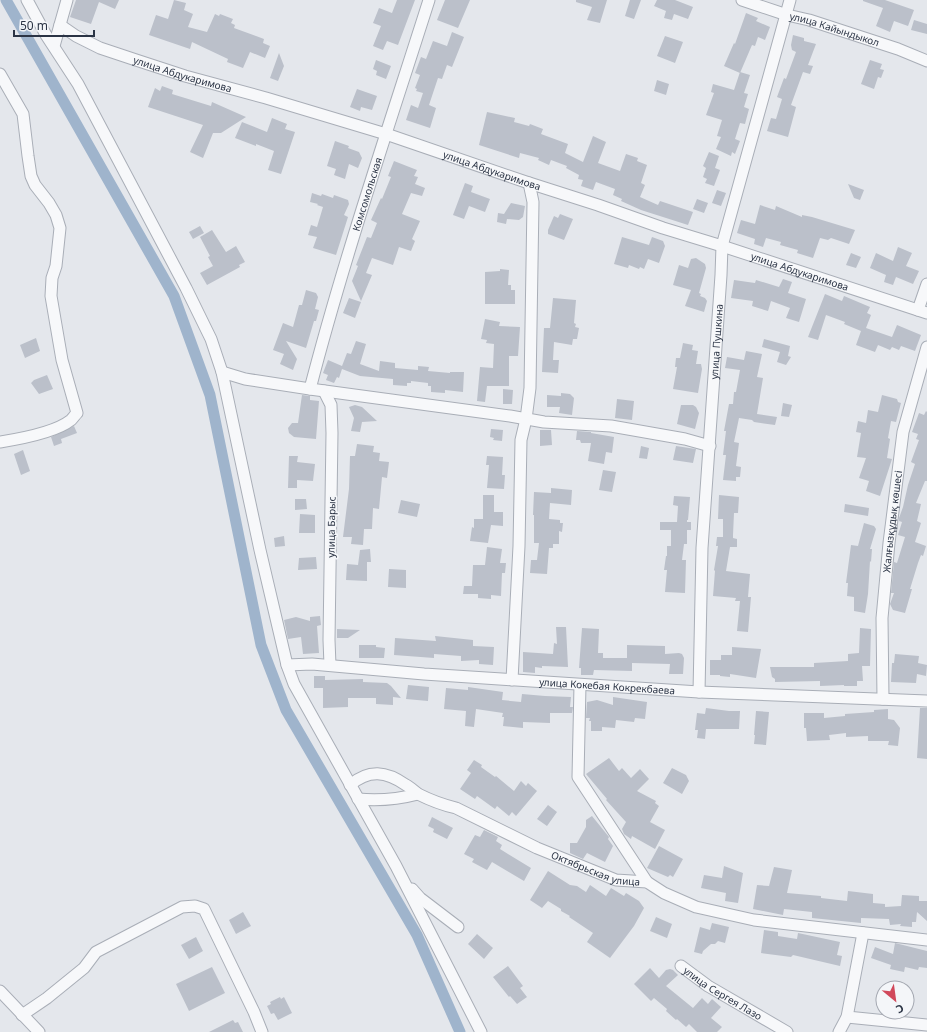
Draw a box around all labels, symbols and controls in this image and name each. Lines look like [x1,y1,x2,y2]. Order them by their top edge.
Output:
street label: улица Кайындыкол [788,9,881,50]
scale bar [14,12,94,38]
text: 50 m [20,17,48,34]
street label: улица Абдукаримова [132,53,234,95]
street label: улица Абдукаримова [441,147,543,193]
street label: Комсомольская [349,155,385,233]
street label: улица Абдукаримова [749,249,851,294]
street label: улица Пушкина [707,303,726,380]
street label: Жалғызқұдық көшесі [879,470,905,573]
street label: улица Барыс [323,496,339,558]
street label: улица Кокебая Кокрекбаева [539,675,676,697]
street label: Октябрьская улица [549,848,640,889]
street label: улица Сергея Лазо [681,963,765,1023]
north arrow [875,980,915,1020]
text: С [893,1001,907,1017]

